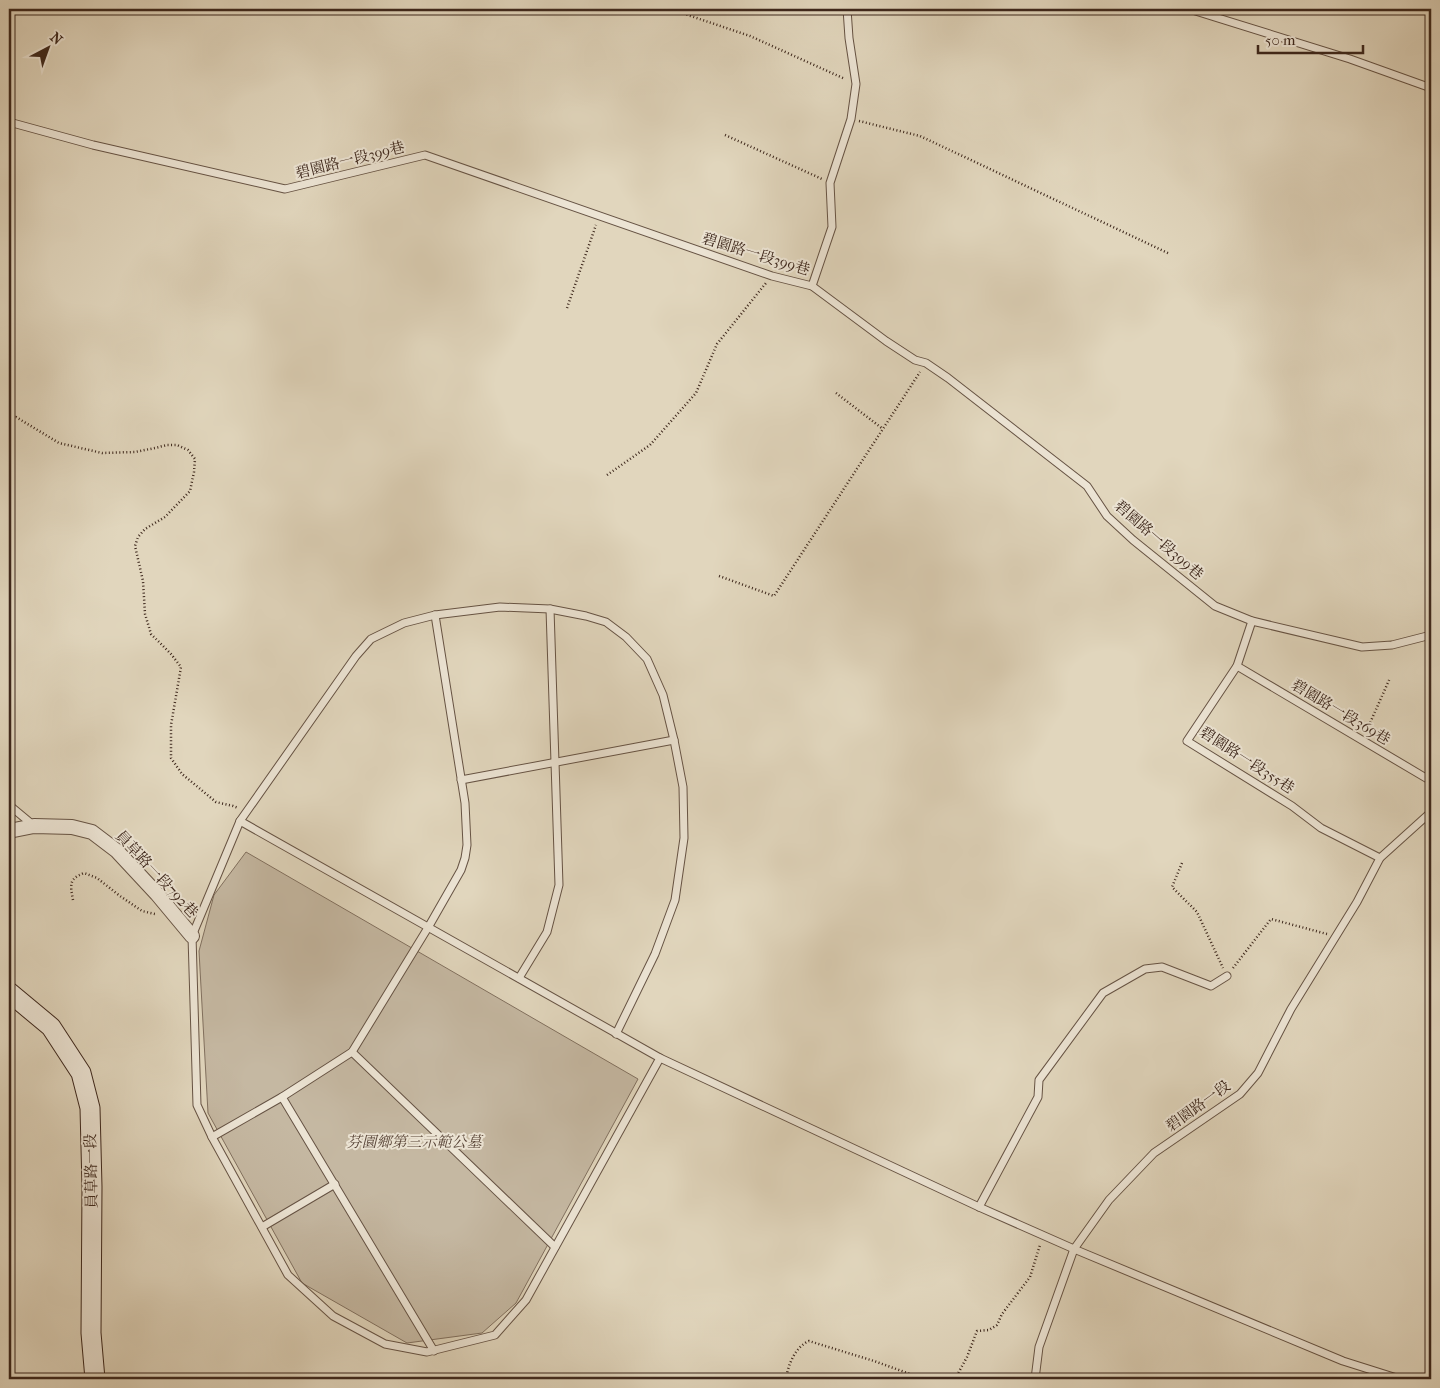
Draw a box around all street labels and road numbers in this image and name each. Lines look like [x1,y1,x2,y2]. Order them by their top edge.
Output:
street label: 碧園路一段399巷 [294,138,406,182]
street label: 碧園路一段399巷 [700,229,812,279]
street label: 碧園路一段399巷 [1111,497,1207,583]
street label: 碧園路一段369巷 [1288,675,1394,749]
street label: 碧園路一段355巷 [1196,723,1298,797]
street label: 員草路一段792巷 [112,827,202,921]
street label: 碧園路一段 [1162,1077,1234,1135]
street label: 員草路一段 [81,1133,101,1209]

